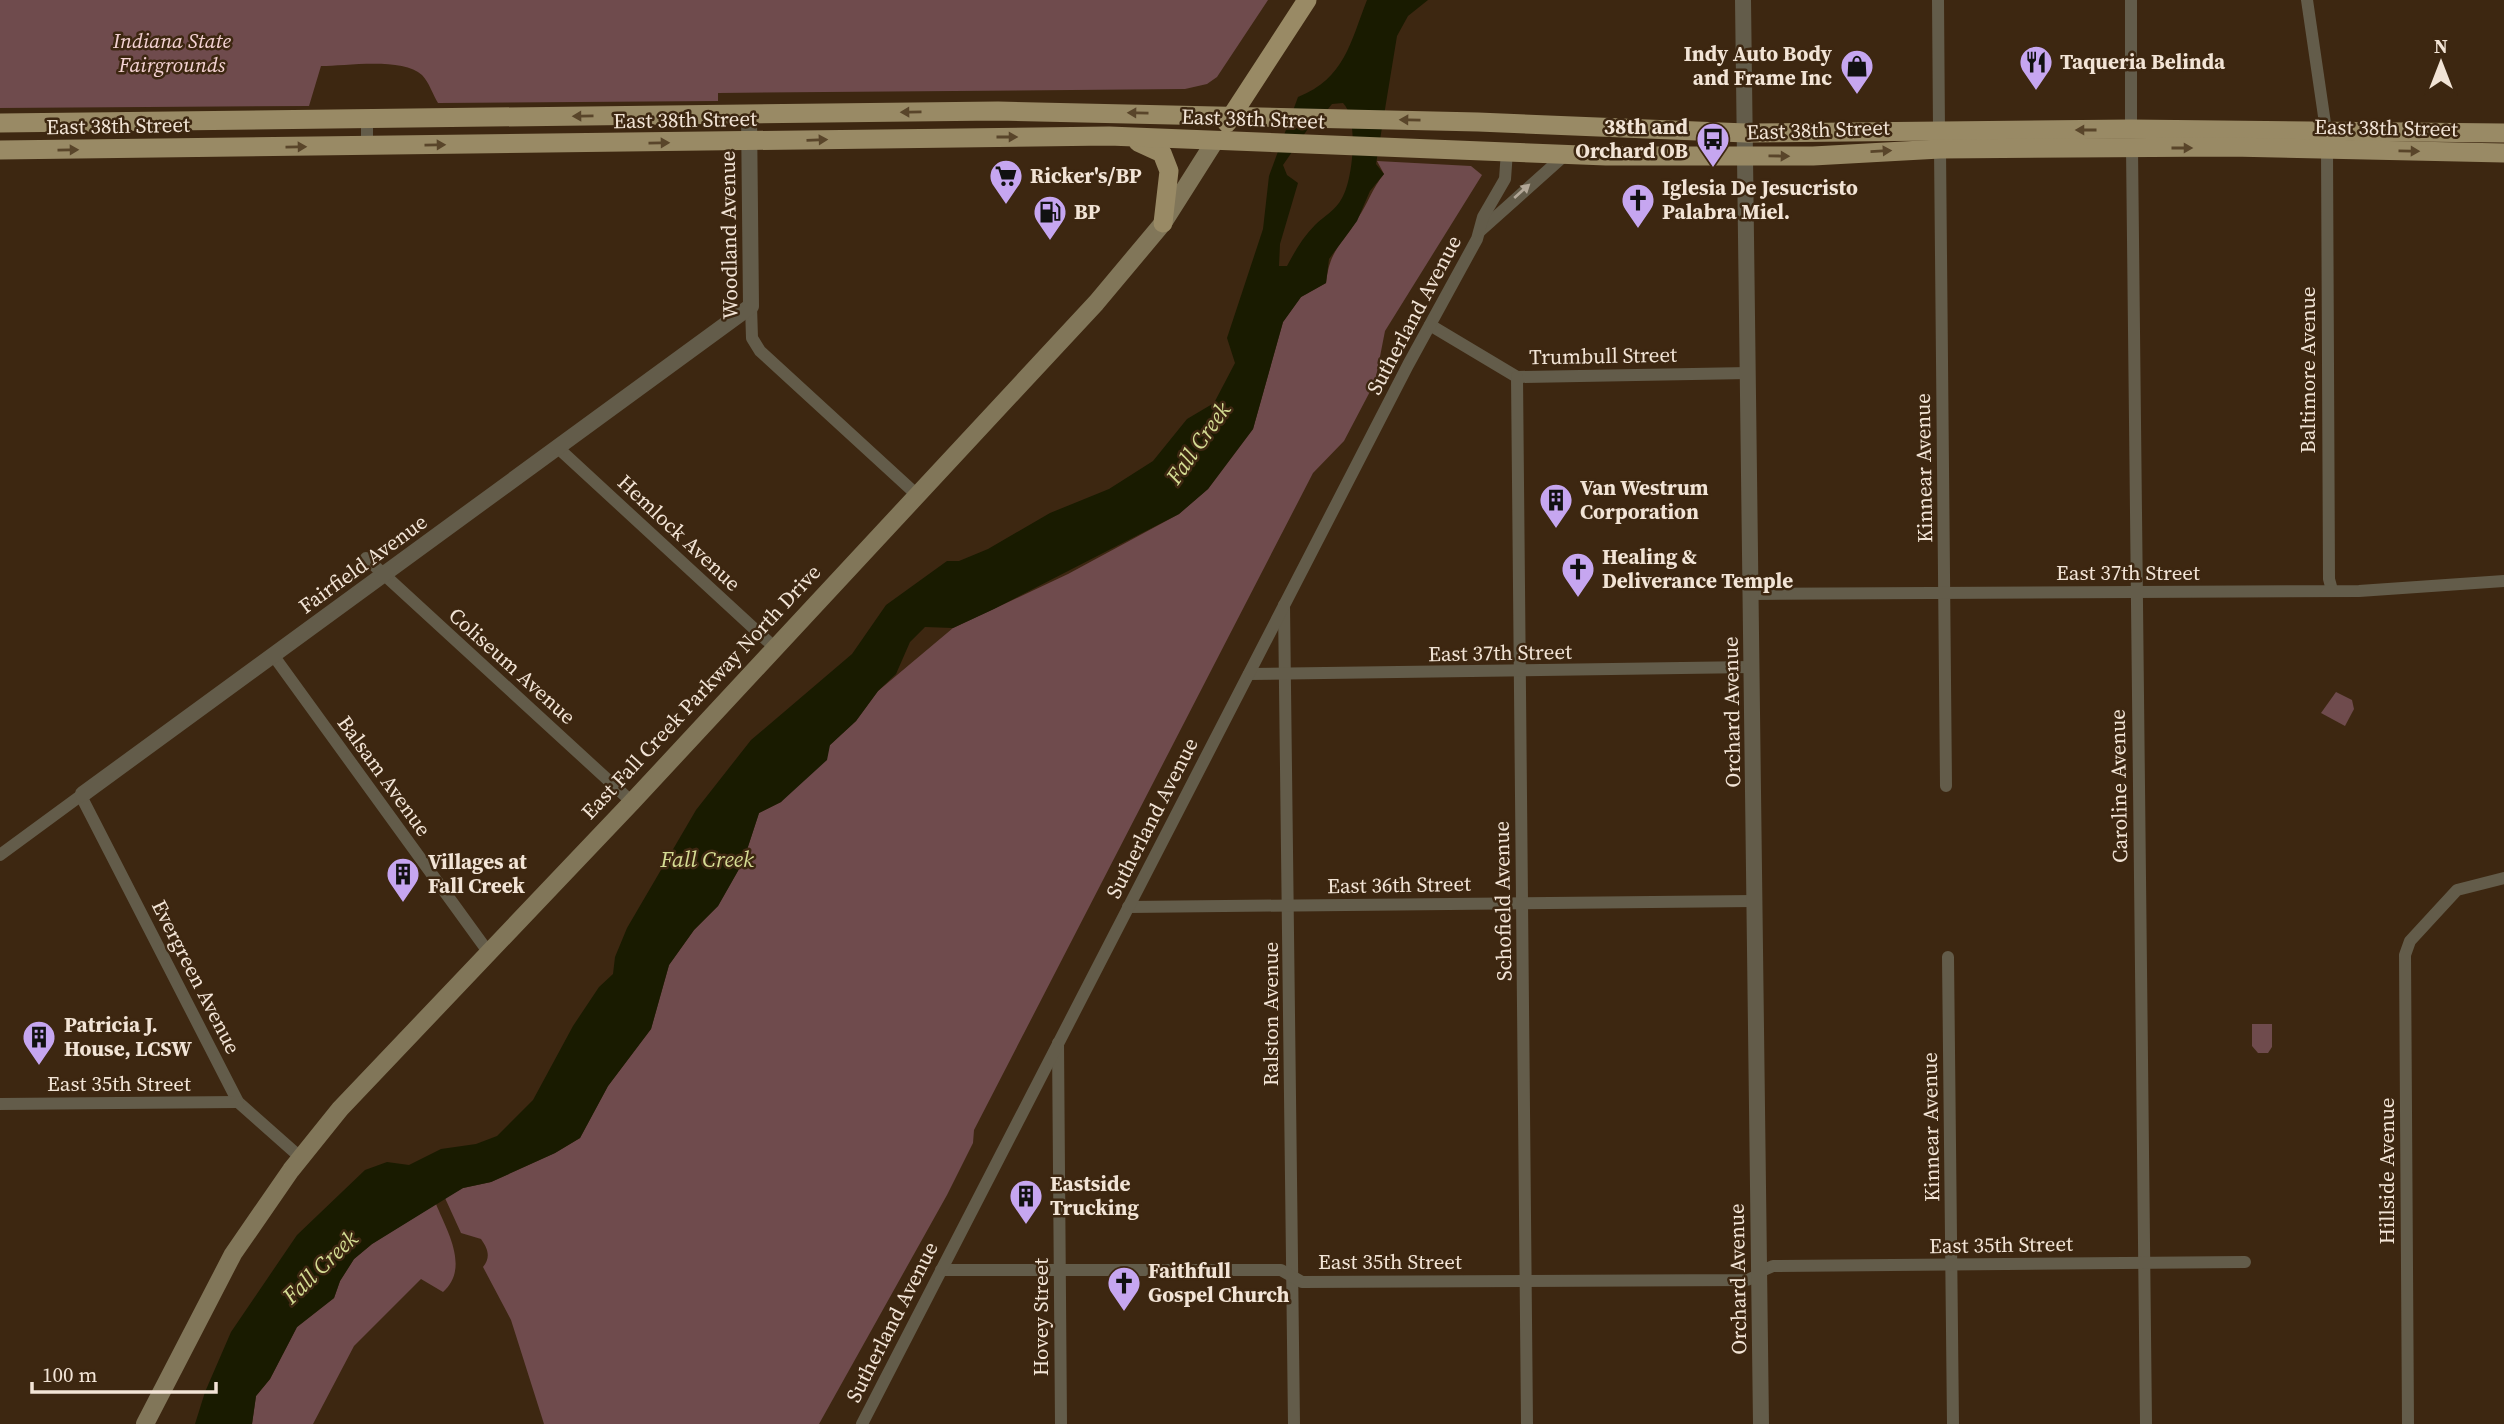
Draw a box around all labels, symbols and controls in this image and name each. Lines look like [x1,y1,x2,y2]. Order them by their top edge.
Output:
park label: Indiana State Fairgrounds [112,26,231,79]
north arrow [2406,28,2476,98]
text: N [2434,33,2448,59]
place label: Indy Auto Body and Frame Inc [1684,39,1833,92]
restaurant icon: Taqueria Belinda [2017,43,2055,92]
shop icon: Indy Auto Body and Frame Inc [1838,47,1876,96]
place label: Taqueria Belinda [2060,47,2226,76]
street label: East 38th Street [1181,101,1326,136]
street label: East 38th Street [613,104,757,135]
one-way arrow [899,106,921,118]
one-way arrow [1127,107,1149,119]
street label: East 38th Street [46,110,190,141]
one-way arrow [572,110,594,121]
place label: 38th and Orchard OB [1575,112,1689,165]
street label: East 38th Street [1746,112,1891,147]
street label: East 38th Street [2314,112,2458,143]
one-way arrow [1399,114,1421,126]
bus stop icon: 38th and Orchard OB [1694,120,1732,169]
one-way arrow [2075,124,2097,136]
one-way arrow [997,131,1019,143]
one-way arrow [807,134,829,145]
one-way arrow [648,137,670,148]
one-way arrow [424,139,446,151]
one-way arrow [285,141,307,153]
one-way arrow [2171,142,2193,154]
one-way arrow [57,144,79,155]
one-way arrow [1870,146,1892,157]
one-way arrow [2399,146,2421,157]
street label: Woodland Avenue [713,150,744,320]
one-way arrow [1769,150,1791,161]
supermarket icon: Ricker's/BP [987,157,1025,206]
place label: Ricker's/BP [1030,161,1142,190]
place label: Iglesia De Jesucristo Palabra Miel. [1662,173,1858,226]
church icon: Iglesia De Jesucristo Palabra Miel. [1619,181,1657,230]
one-way arrow [1513,183,1531,199]
fuel station icon: BP [1031,193,1069,242]
place label: BP [1074,197,1100,226]
street label: Sutherland Avenue [1359,230,1468,400]
street label: Baltimore Avenue [2293,287,2322,453]
street label: Trumbull Street [1529,340,1677,371]
street label: Kinnear Avenue [1908,393,1939,543]
water label: Fall Creek [1157,395,1238,491]
street label: Hemlock Avenue [611,468,747,597]
place label: Van Westrum Corporation [1580,473,1709,526]
building icon: Van Westrum Corporation [1537,481,1575,530]
street label: Fairfield Avenue [293,507,433,620]
place label: Healing & Deliverance Temple [1602,542,1793,595]
church icon: Healing & Deliverance Temple [1559,550,1597,599]
street label: East Fall Creek Parkway North Drive [574,558,827,826]
street label: East 37th Street [2056,558,2200,587]
street label: Coliseum Avenue [442,601,582,731]
street label: Orchard Avenue [1716,636,1747,788]
street label: East 37th Street [1428,637,1572,668]
street label: Balsam Avenue [331,709,438,842]
street label: Caroline Avenue [2103,709,2134,863]
street label: Sutherland Avenue [1099,732,1205,903]
street label: Schofield Avenue [1487,821,1518,981]
water label: Fall Creek [659,843,754,875]
place label: Villages at Fall Creek [428,847,527,900]
building icon: Villages at Fall Creek [384,855,422,904]
street label: East 36th Street [1327,869,1471,900]
street label: Evergreen Avenue [145,895,248,1059]
street label: Ralston Avenue [1256,942,1285,1086]
place label: Patricia J. House, LCSW [64,1010,192,1063]
building icon: Patricia J. House, LCSW [20,1018,58,1067]
street label: Kinnear Avenue [1915,1052,1946,1202]
street label: East 35th Street [47,1069,191,1098]
street label: Hillside Avenue [2372,1097,2401,1245]
place label: Eastside Trucking [1050,1169,1139,1222]
building icon: Eastside Trucking [1007,1177,1045,1226]
street label: Orchard Avenue [1722,1203,1753,1355]
water label: Fall Creek [274,1223,365,1312]
street label: East 35th Street [1929,1229,2073,1260]
street label: Sutherland Avenue [839,1236,945,1407]
street label: East 35th Street [1318,1247,1462,1276]
place label: Faithfull Gospel Church [1148,1256,1290,1309]
street label: Hovey Street [1026,1258,1055,1376]
church icon: Faithfull Gospel Church [1105,1264,1143,1313]
scale bar [32,1350,215,1394]
text: 100 m [42,1360,97,1389]

